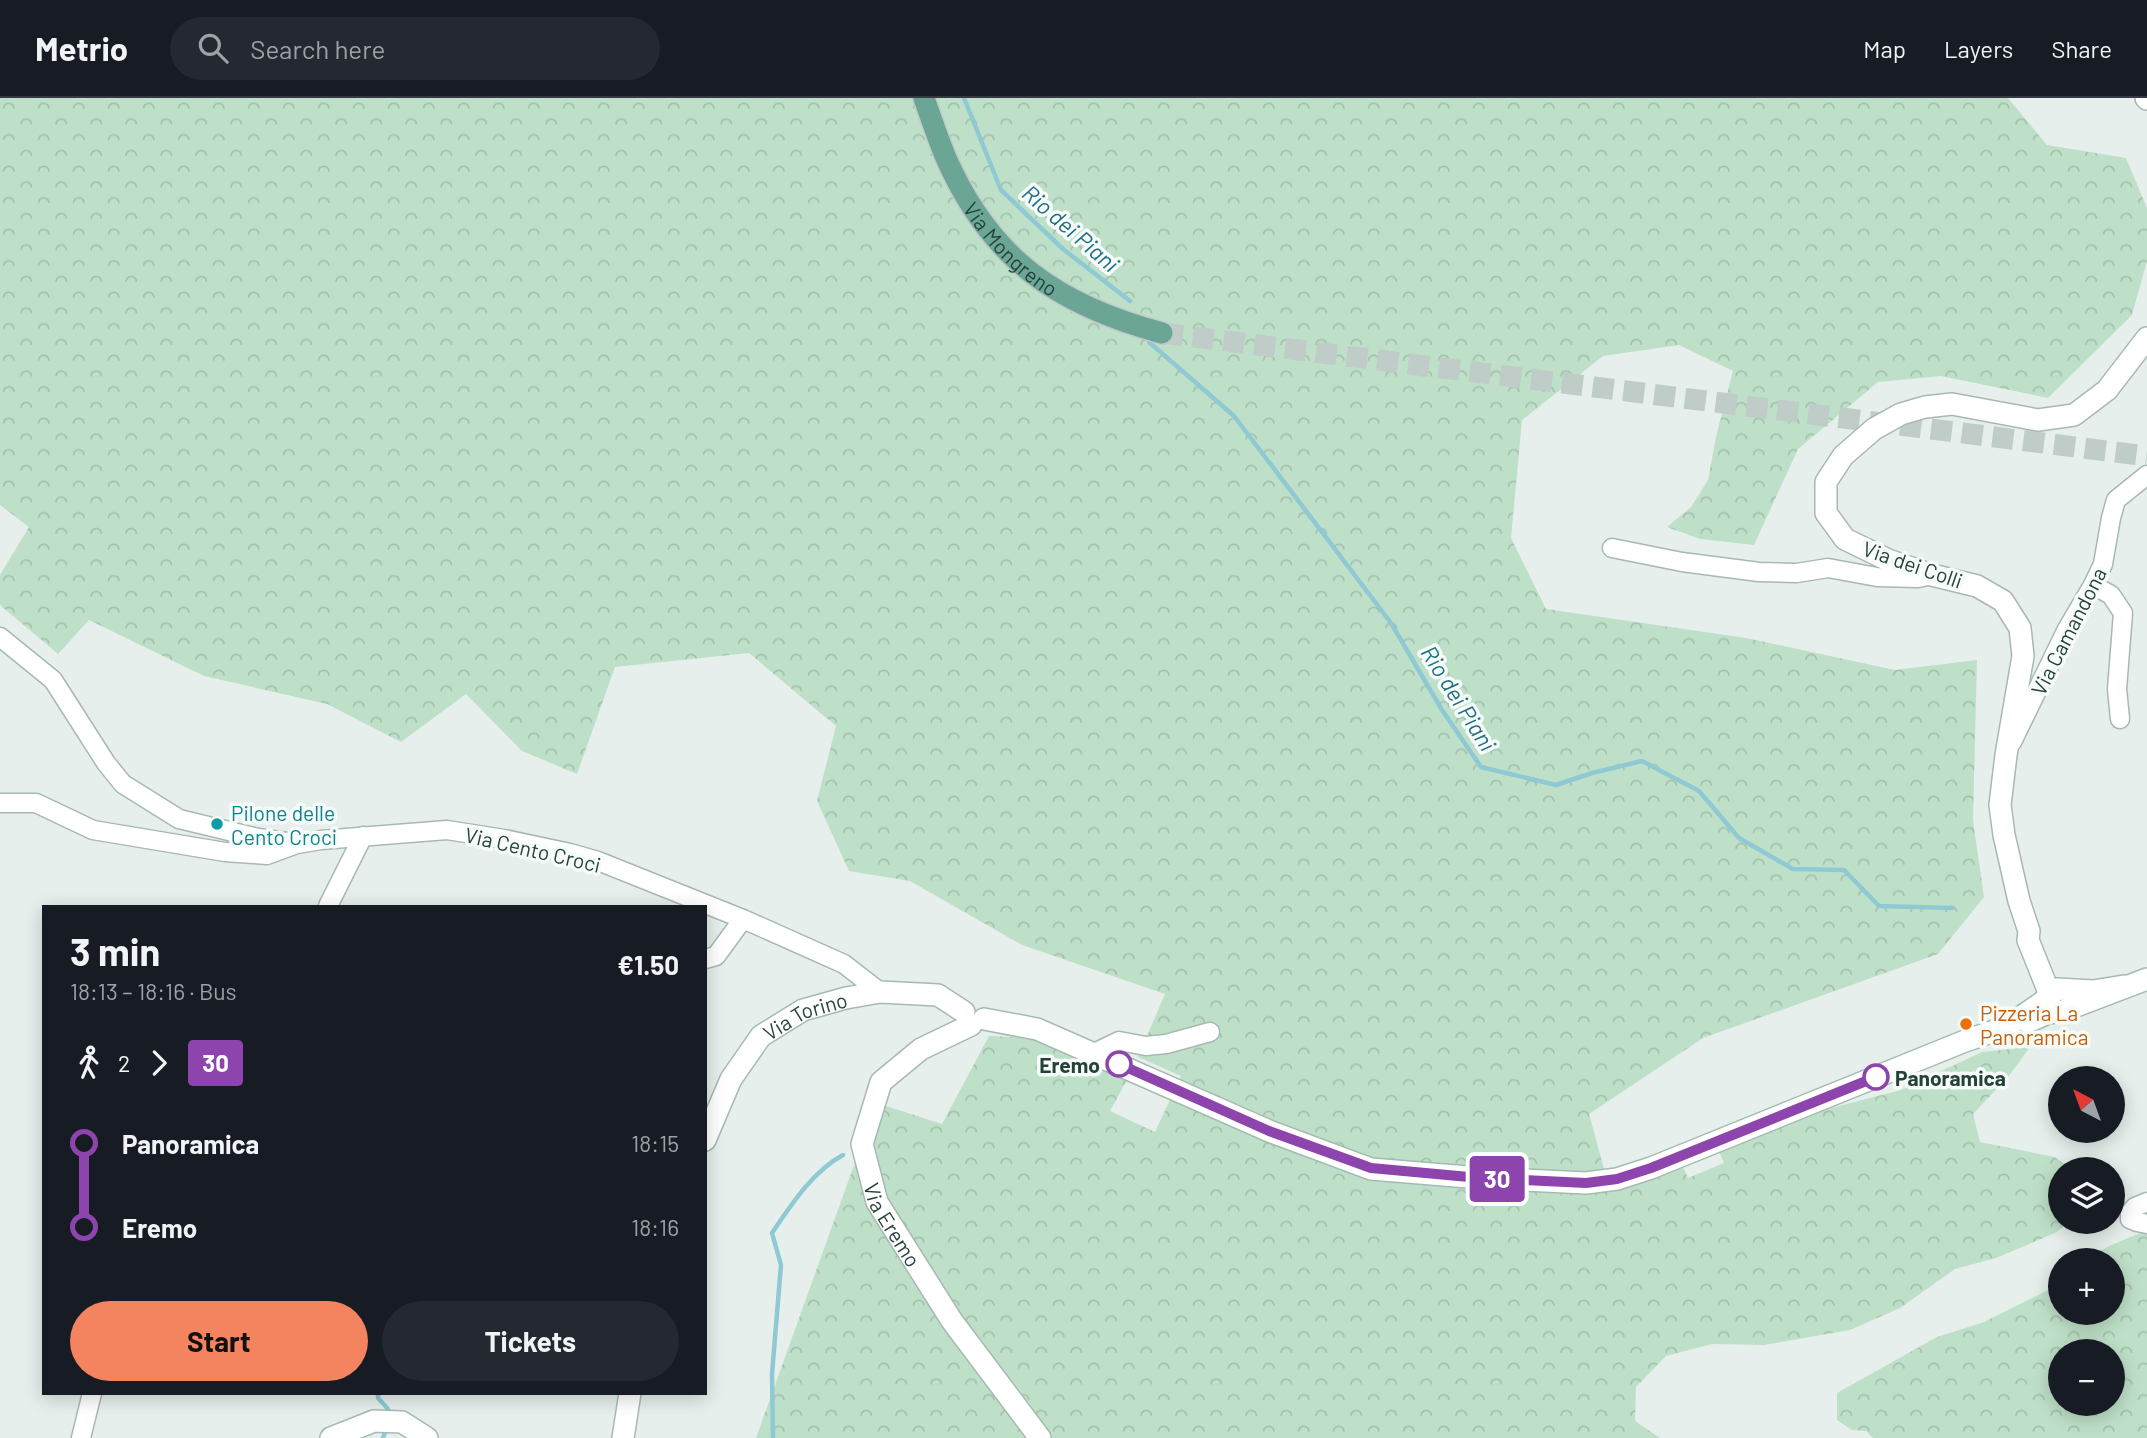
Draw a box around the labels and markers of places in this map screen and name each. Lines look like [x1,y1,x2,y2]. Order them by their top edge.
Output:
place label: Pilone delle Cento Croci [231,800,337,849]
marker: Pilone delle Cento Croci [209,816,225,832]
place label: Pizzeria La Panoramica [1980,1000,2088,1049]
marker: Pizzeria La Panoramica [1958,1016,1974,1032]
marker: Eremo [1106,1051,1132,1077]
place label: Eremo [1039,1052,1100,1077]
marker: Panoramica [1863,1064,1889,1090]
place label: Panoramica [1895,1065,2006,1090]

